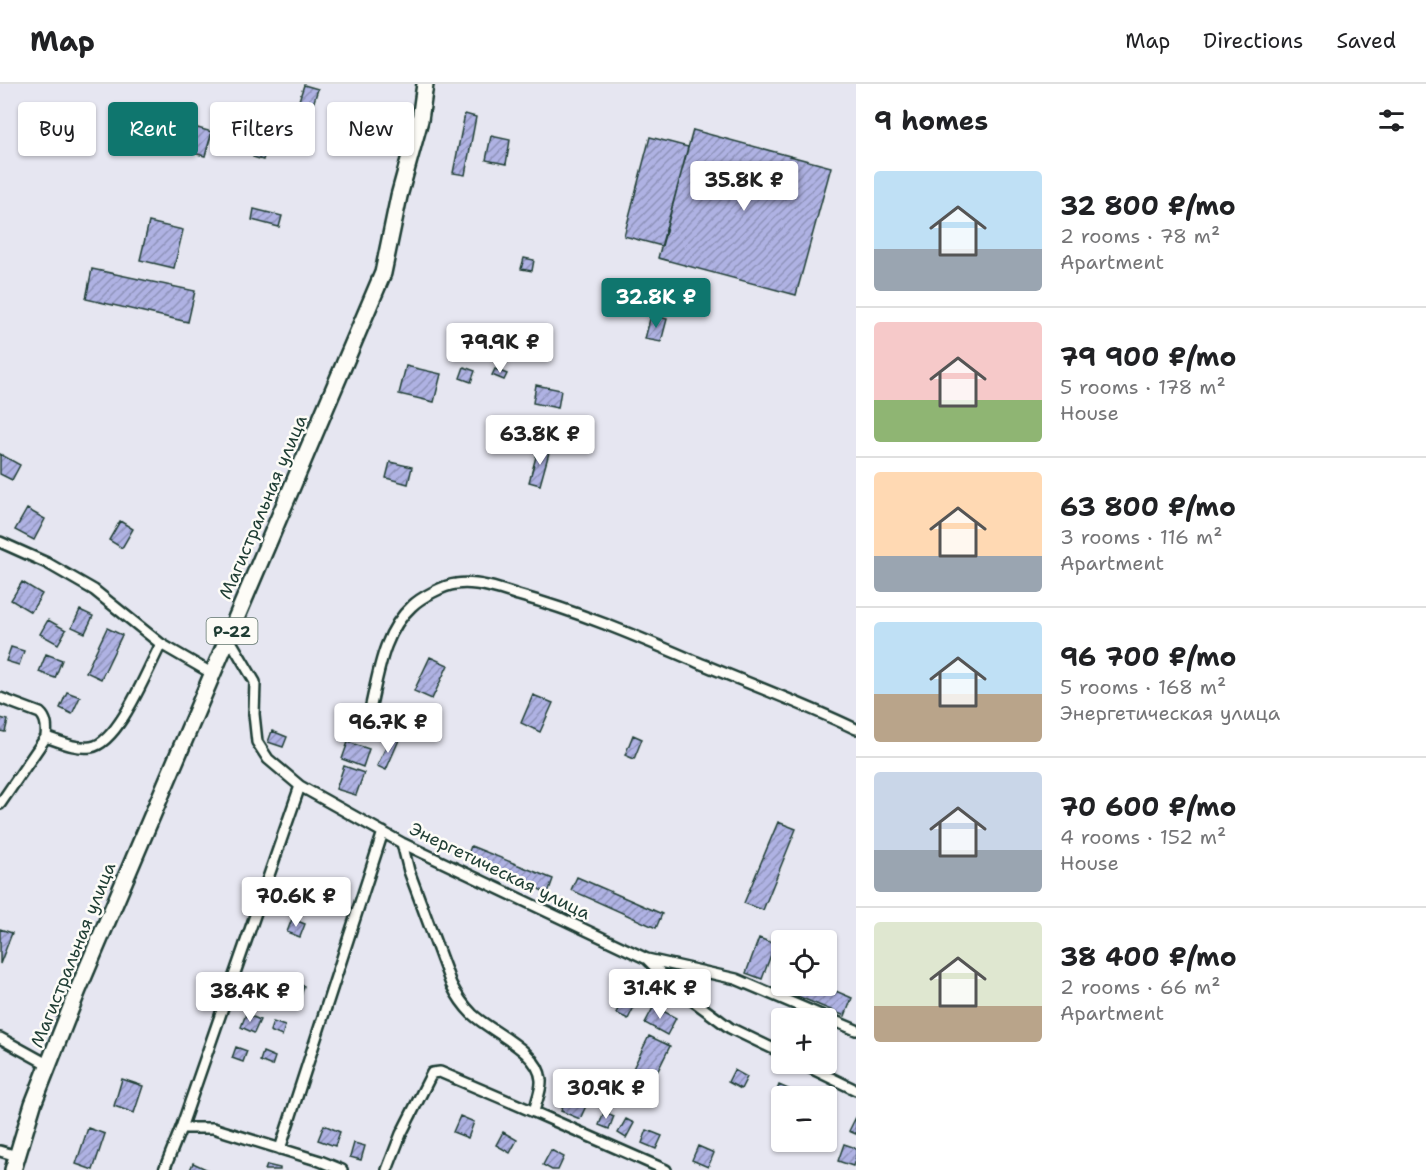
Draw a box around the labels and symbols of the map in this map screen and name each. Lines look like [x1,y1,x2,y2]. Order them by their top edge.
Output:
pin: 35.8K ₽ [689,161,799,212]
pin: 32.8K ₽ [601,278,711,329]
pin: 79.9K ₽ [445,323,555,374]
street label: Магистральная улица [213,411,313,603]
pin: 63.8K ₽ [485,415,595,466]
road number: Р-22 [206,618,258,644]
pin: 96.7K ₽ [333,703,443,754]
street label: Энергетическая улица [406,817,594,925]
street label: Магистральная улица [25,859,121,1051]
pin: 70.6K ₽ [241,877,351,928]
pin: 31.4K ₽ [605,969,715,1020]
pin: 38.4K ₽ [195,972,305,1023]
pin: 30.9K ₽ [551,1069,661,1120]

